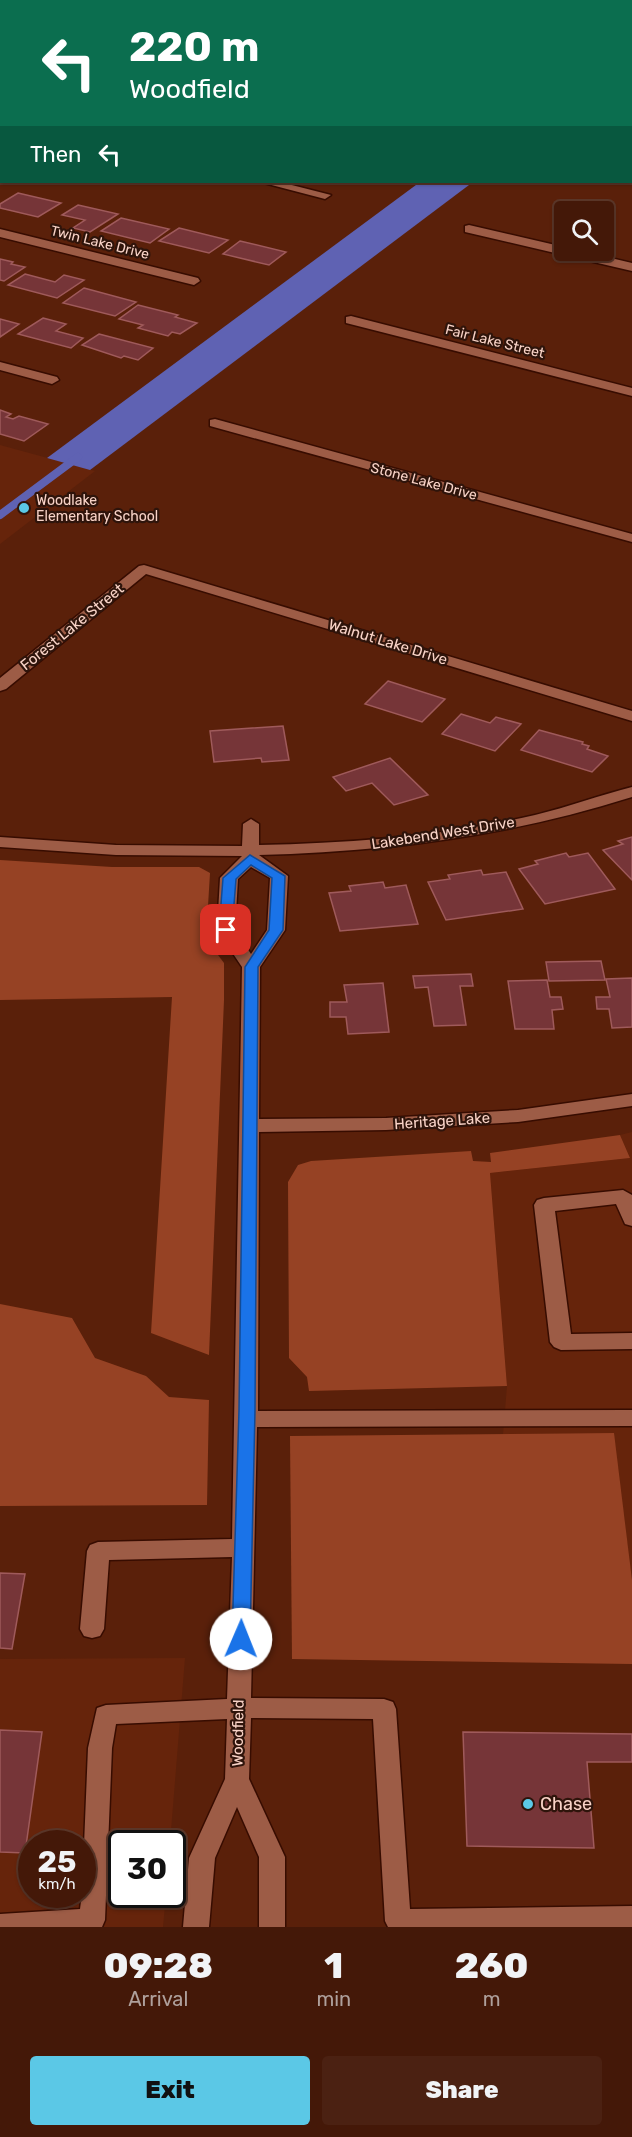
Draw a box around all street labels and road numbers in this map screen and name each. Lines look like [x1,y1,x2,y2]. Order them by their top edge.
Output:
street label: Twin Lake Drive [49,222,151,263]
street label: Fair Lake Street [444,321,547,362]
street label: Stone Lake Drive [369,459,479,504]
street label: Forest Lake Street [17,580,127,674]
street label: Walnut Lake Drive [326,615,450,669]
street label: Lakebend West Drive [370,813,516,853]
street label: Heritage Lake [393,1109,491,1133]
street label: Woodfield [228,1699,248,1767]

